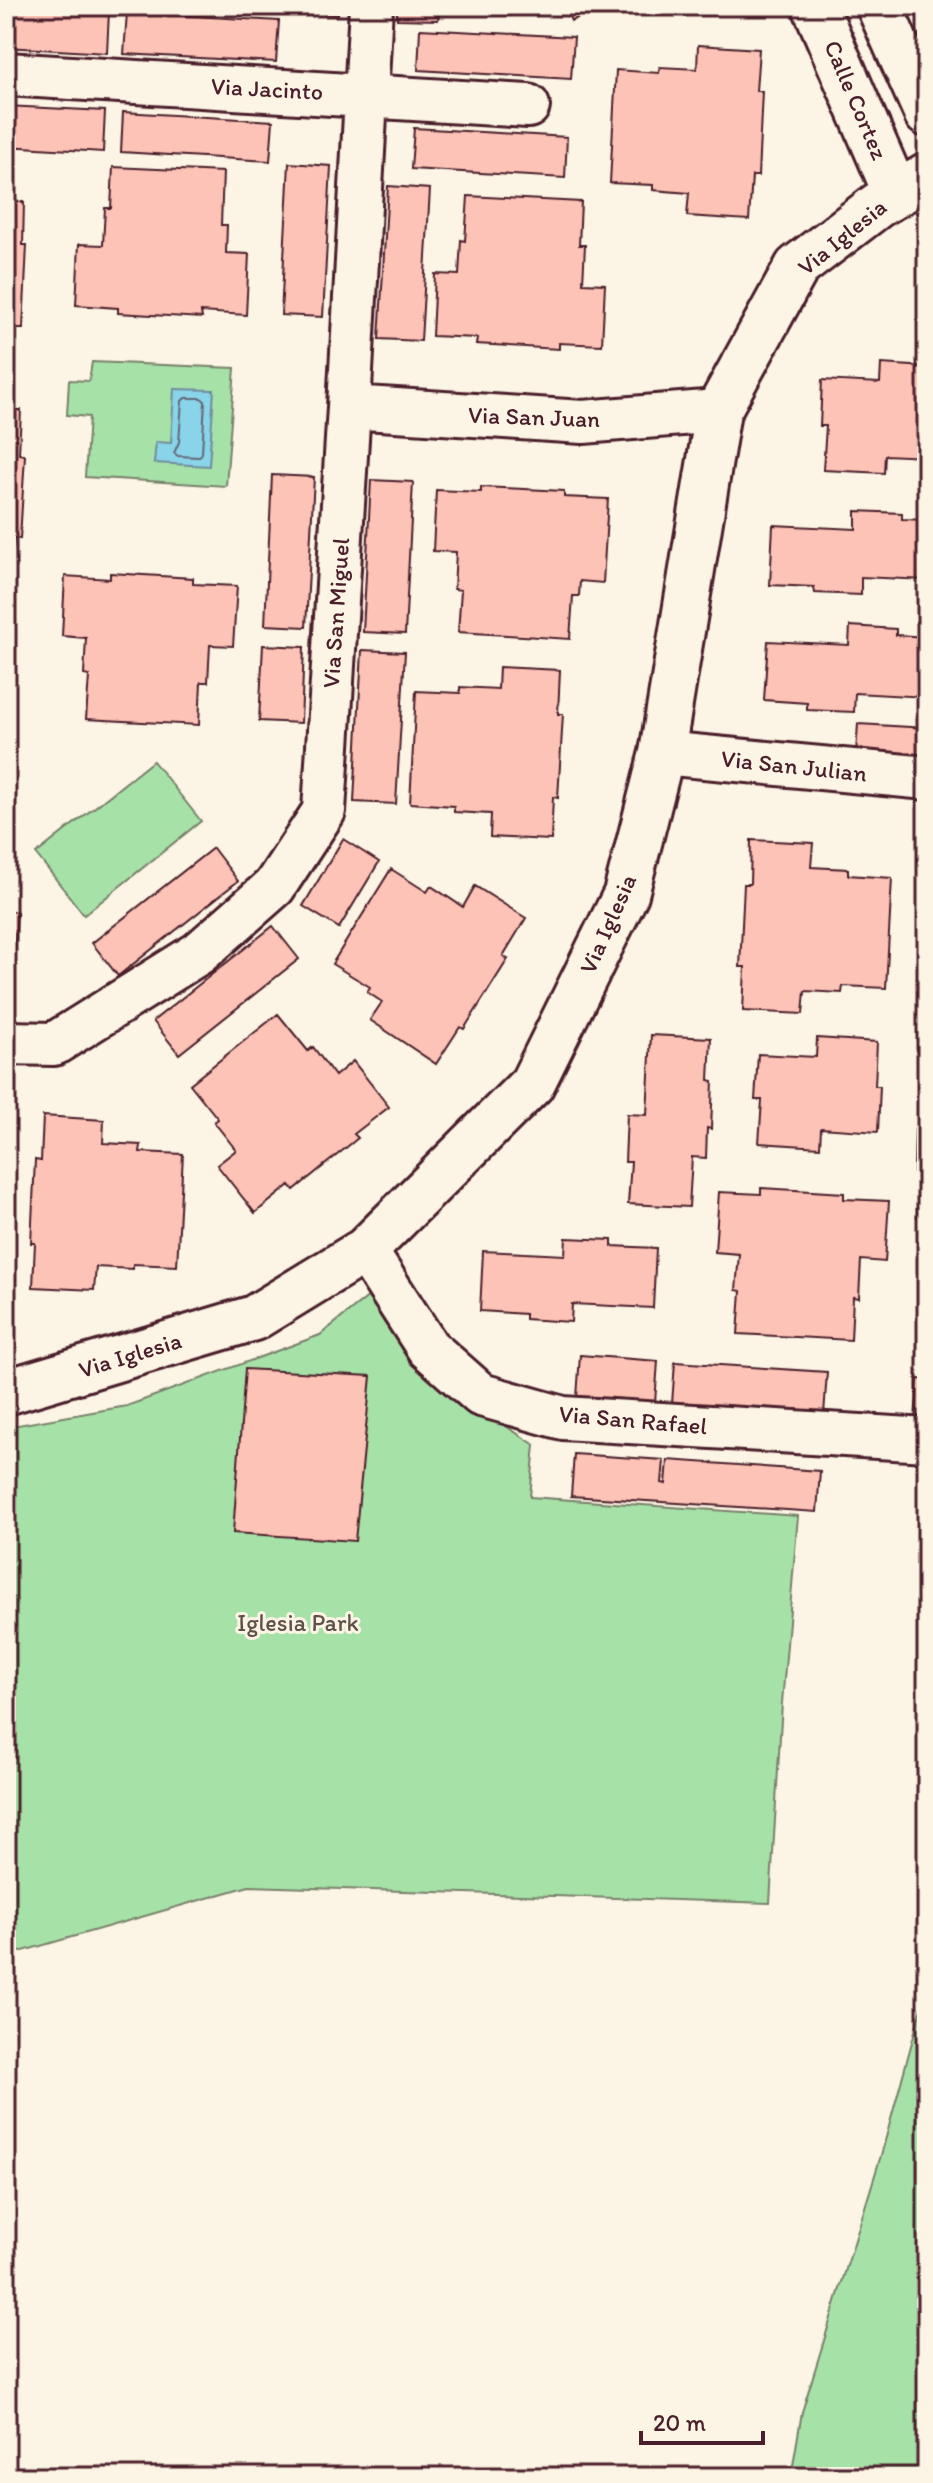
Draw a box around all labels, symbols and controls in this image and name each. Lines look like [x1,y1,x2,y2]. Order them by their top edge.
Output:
street label: Calle Cortez [818,36,895,164]
street label: Via Jacinto [210,71,324,106]
street label: Via Iglesia [791,192,892,281]
street label: Via San Juan [468,400,601,433]
street label: Via San Miguel [316,536,355,689]
street label: Via San Julian [720,743,869,788]
street label: Via Iglesia [573,869,642,978]
street label: Via Iglesia [75,1325,185,1384]
street label: Via San Rafael [558,1399,709,1440]
park label: Iglesia Park [237,1608,359,1637]
scale bar [641,2395,763,2445]
text: 20 m [653,2408,706,2437]

